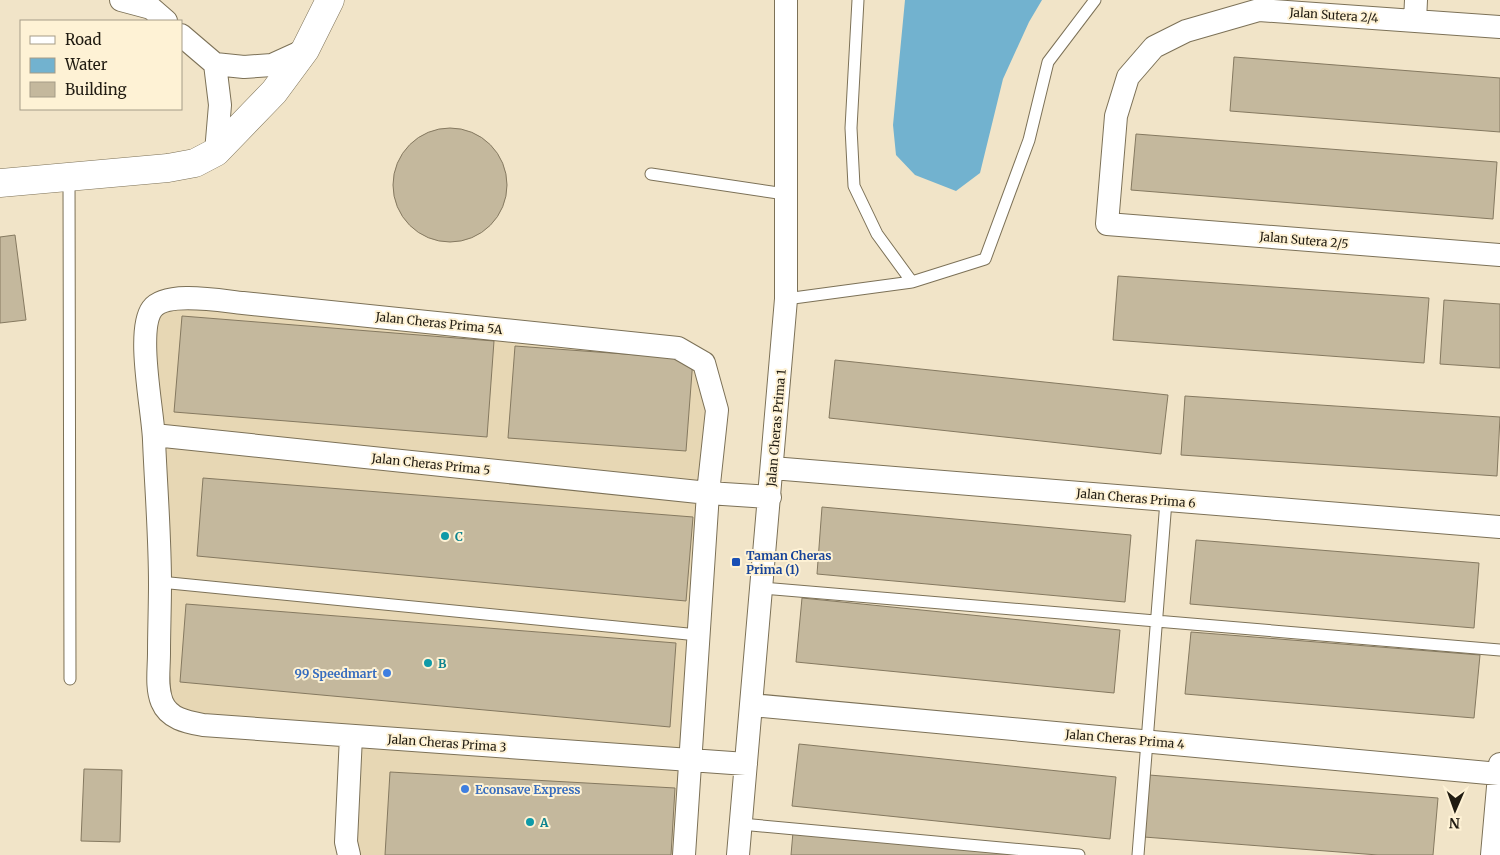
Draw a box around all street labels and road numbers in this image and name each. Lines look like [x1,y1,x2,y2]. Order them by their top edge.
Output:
street label: Jalan Sutera 2/4 [1288,4,1380,26]
street label: Jalan Sutera 2/5 [1258,229,1349,251]
street label: Jalan Cheras Prima 5A [374,309,504,337]
street label: Jalan Cheras Prima 1 [763,368,789,488]
street label: Jalan Cheras Prima 5 [370,450,491,478]
street label: Jalan Cheras Prima 6 [1075,485,1196,511]
street label: Jalan Cheras Prima 4 [1064,726,1186,752]
street label: Jalan Cheras Prima 3 [386,731,507,755]

